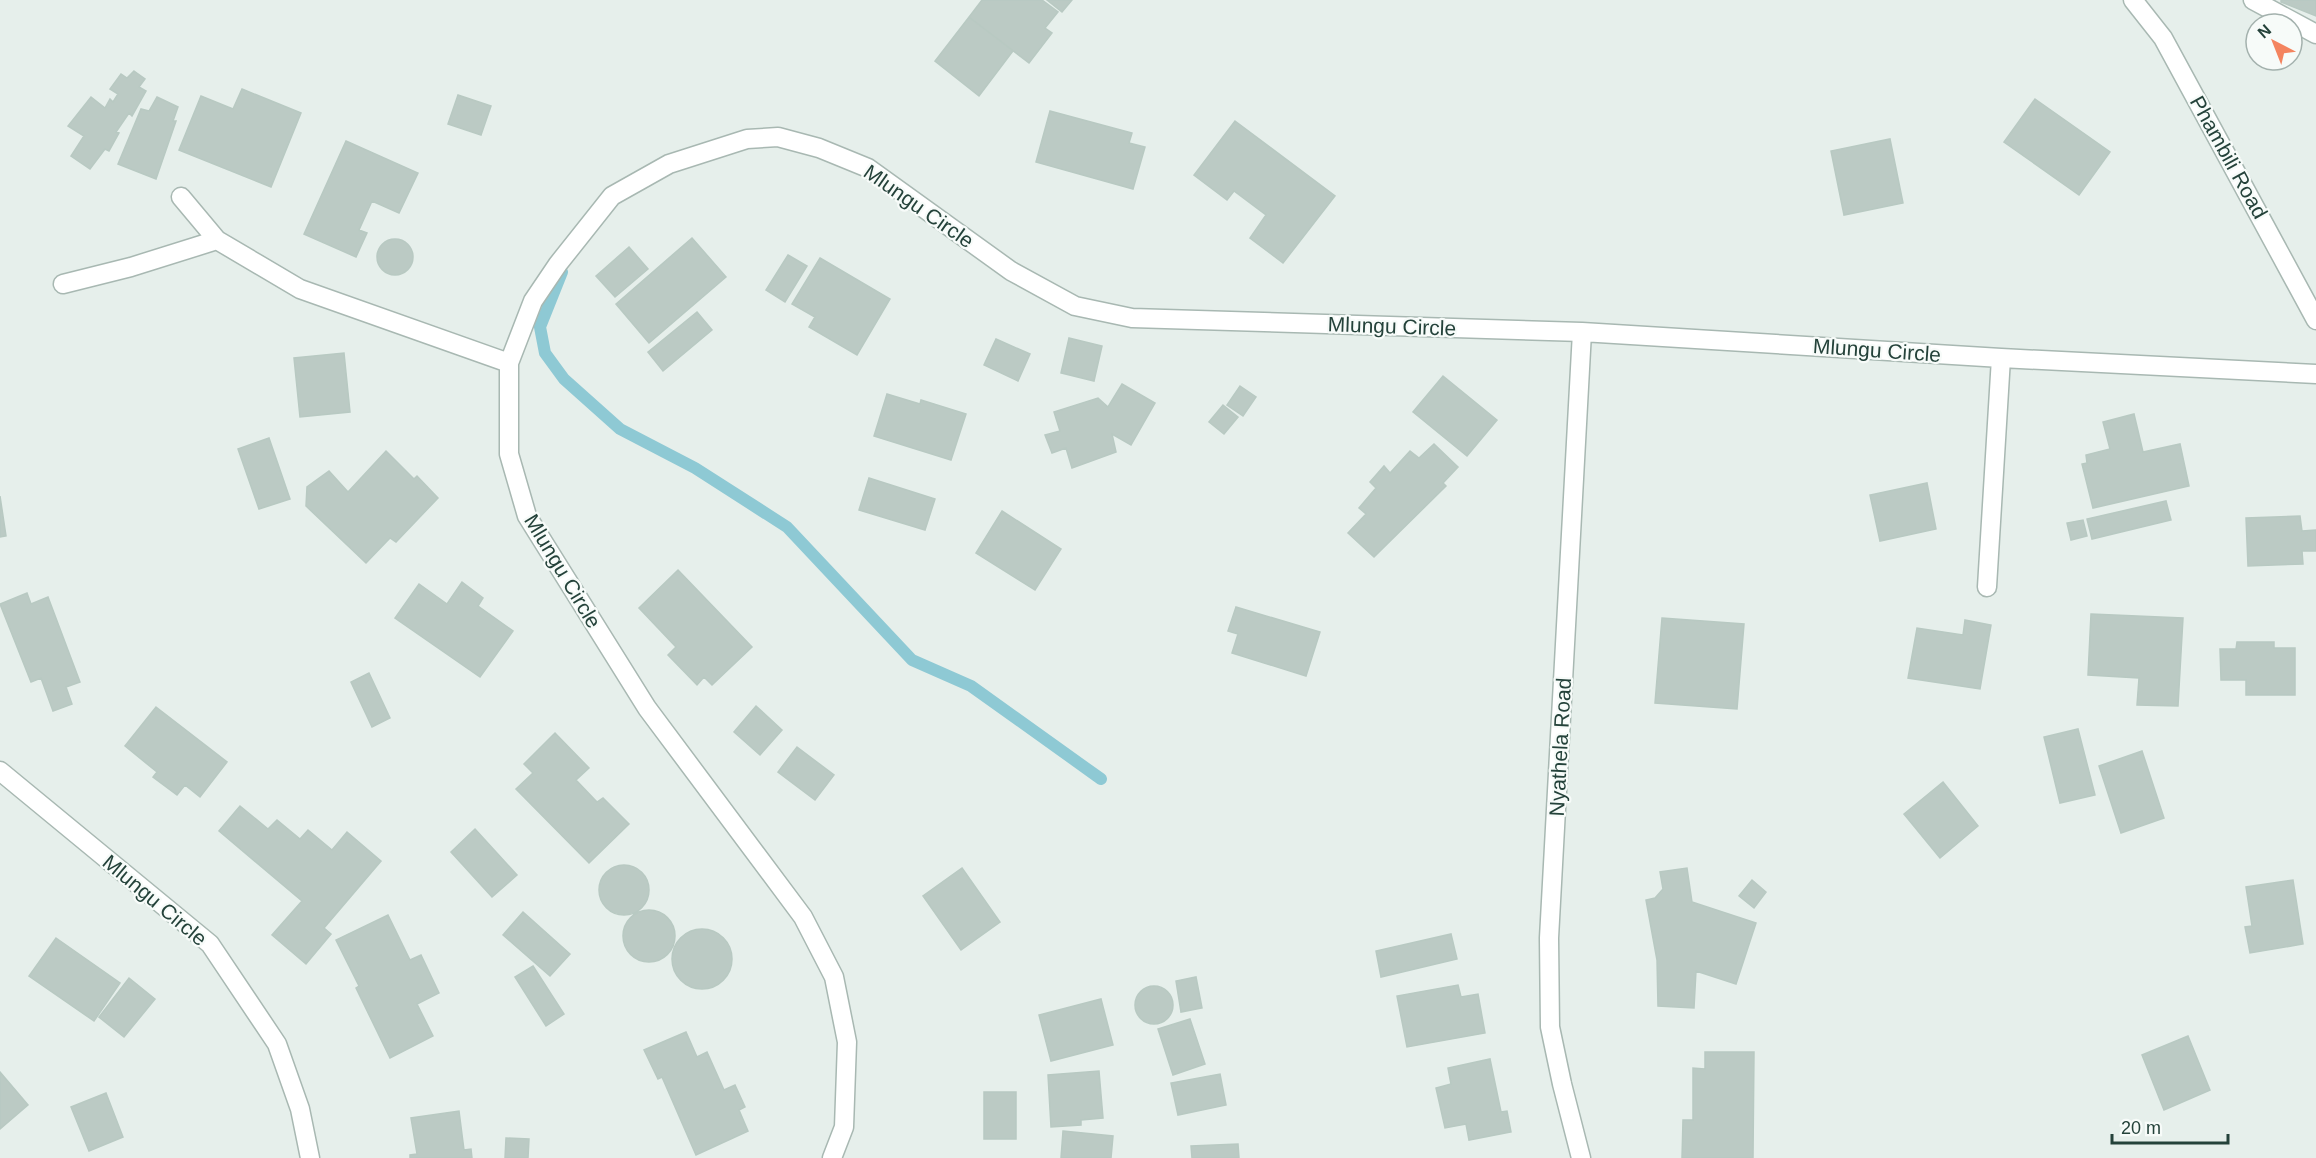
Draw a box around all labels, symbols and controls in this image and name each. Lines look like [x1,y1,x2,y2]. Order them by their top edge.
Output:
north arrow [2244,12,2304,72]
text: N [2254,21,2274,41]
street label: Phambili Road [2186,92,2272,222]
street label: Mlungu Circle [860,160,978,252]
street label: Mlungu Circle [1327,312,1457,340]
street label: Mlungu Circle [1812,334,1942,366]
street label: Mlungu Circle [520,510,606,632]
street label: Nyathela Road [1545,677,1575,817]
street label: Mlungu Circle [98,850,212,950]
scale bar [2112,1107,2228,1145]
text: 20 m [2121,1118,2161,1138]

